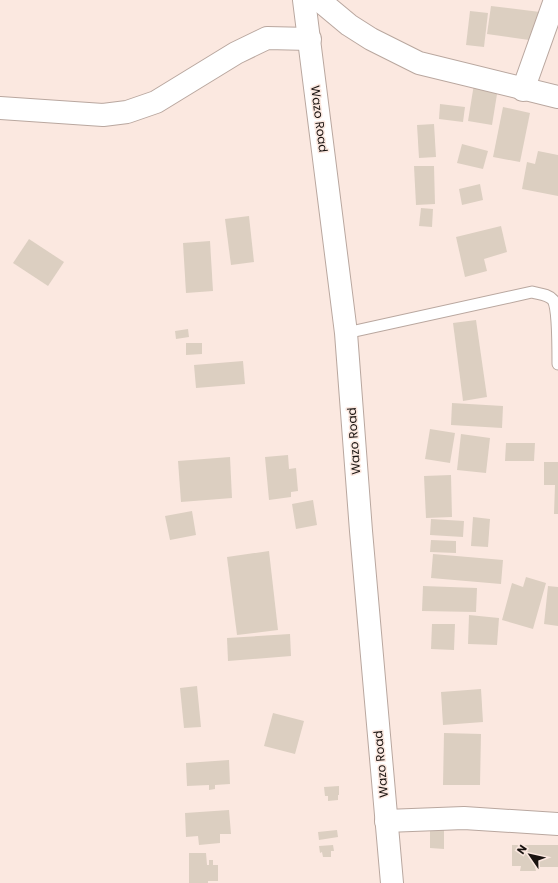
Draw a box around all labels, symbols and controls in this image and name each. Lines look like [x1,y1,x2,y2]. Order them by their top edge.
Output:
street label: Wazo Road [307,84,332,153]
street label: Wazo Road [343,407,364,475]
street label: Wazo Road [369,730,392,798]
north arrow [510,835,550,875]
text: N [513,842,531,857]

